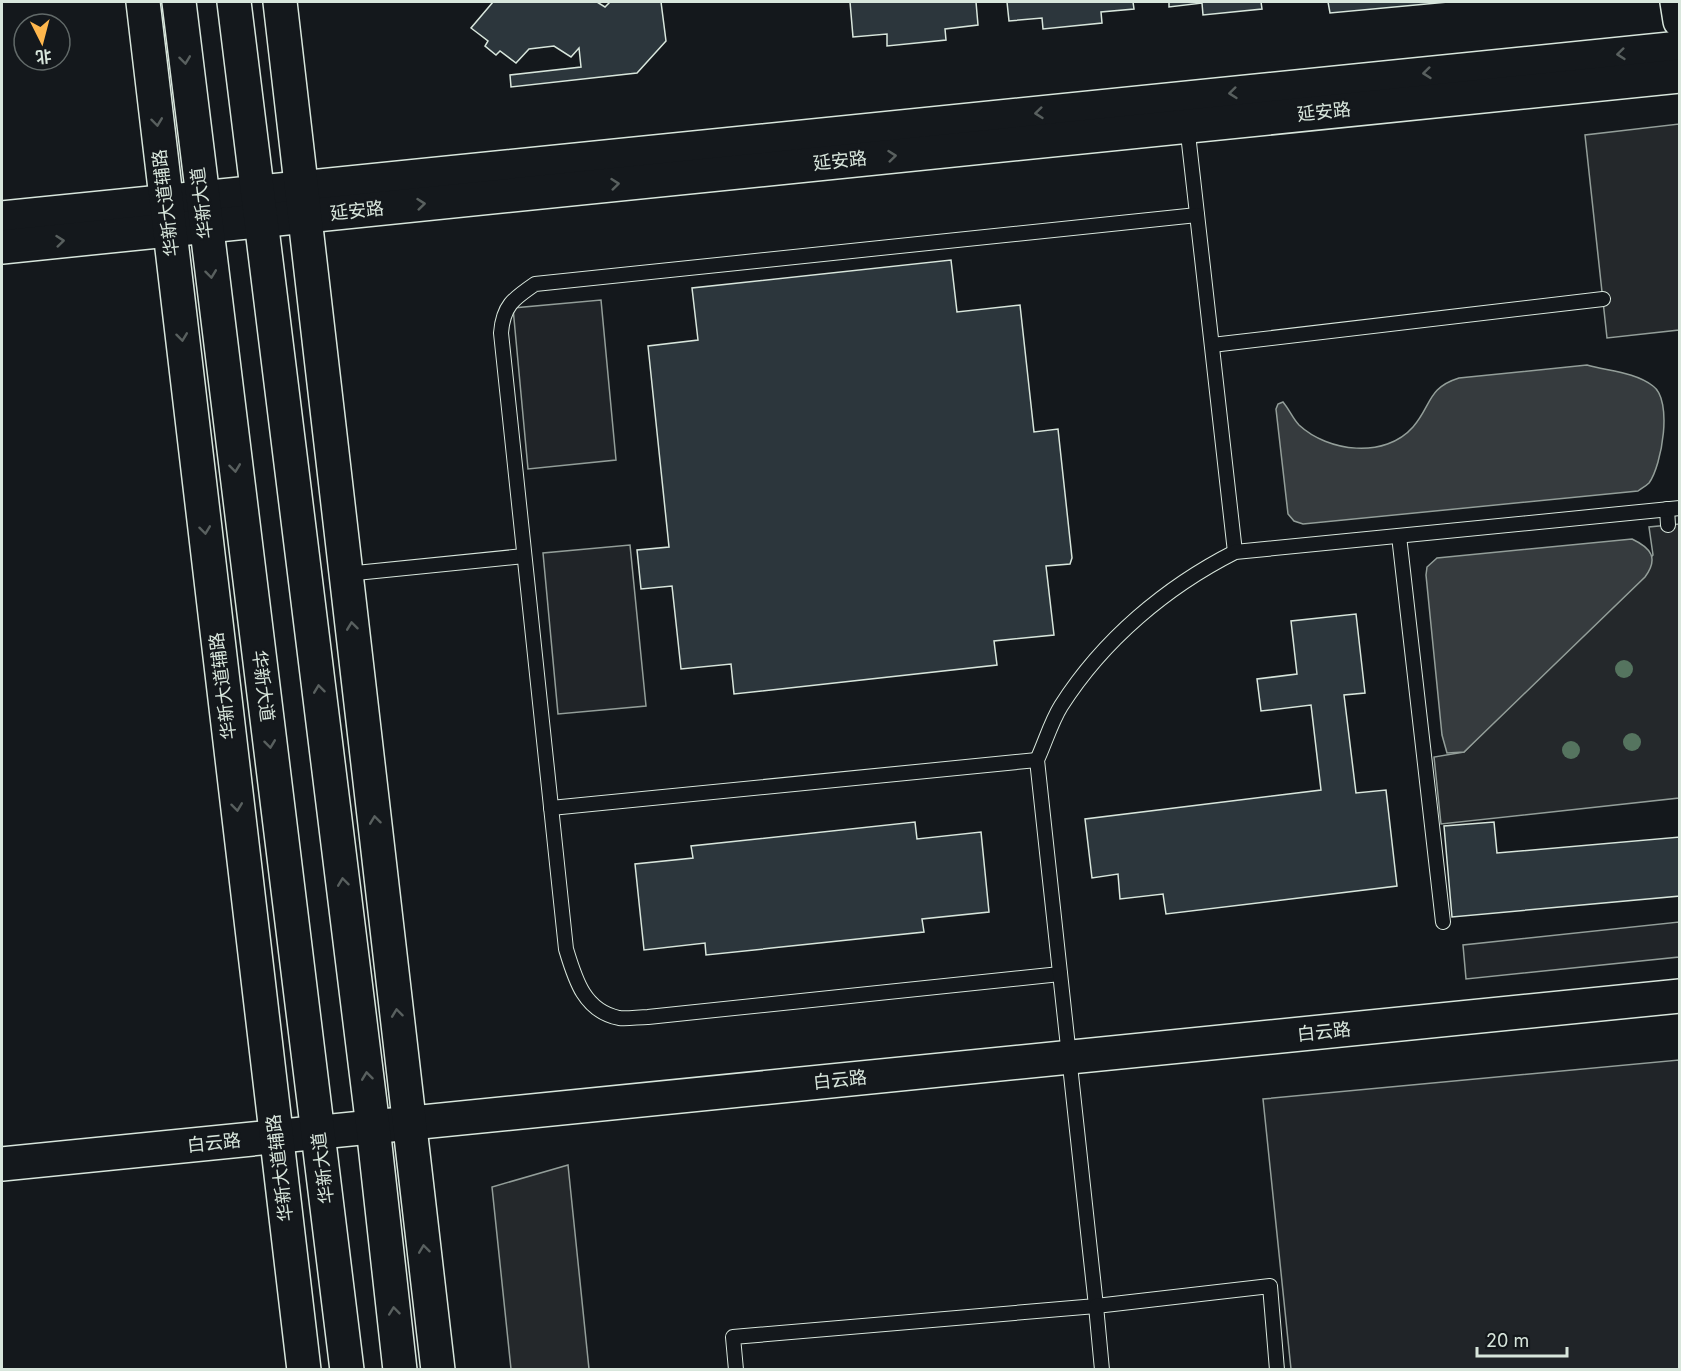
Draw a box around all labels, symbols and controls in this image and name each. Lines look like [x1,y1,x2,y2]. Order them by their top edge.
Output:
north arrow [12,12,72,72]
text: 北 [35,46,53,68]
one-way arrow [1617,47,1626,60]
one-way arrow [179,55,191,64]
one-way arrow [1423,67,1432,79]
one-way arrow [1229,86,1238,99]
street label: 延安路 [1296,98,1352,125]
one-way arrow [1035,106,1044,119]
one-way arrow [150,118,163,127]
street label: 延安路 [812,147,868,174]
street label: 华新大道辅路 [149,148,183,258]
one-way arrow [888,150,897,163]
street label: 华新大道 [187,166,216,240]
one-way arrow [610,178,619,191]
street label: 延安路 [329,197,385,224]
one-way arrow [416,198,425,211]
one-way arrow [55,235,64,248]
one-way arrow [204,269,217,279]
one-way arrow [175,332,188,341]
one-way arrow [229,463,241,472]
one-way arrow [198,526,210,535]
one-way arrow [346,621,359,631]
street label: 华新大道辅路 [206,631,240,741]
street label: 华新大道 [249,649,278,723]
one-way arrow [313,684,325,693]
one-way arrow [263,740,276,749]
one-way arrow [231,803,243,812]
one-way arrow [369,815,381,824]
one-way arrow [337,878,349,887]
one-way arrow [391,1009,404,1018]
street label: 白云路 [1296,1018,1352,1045]
street label: 白云路 [812,1066,868,1093]
one-way arrow [361,1071,373,1081]
street label: 华新大道辅路 [263,1113,297,1223]
street label: 白云路 [186,1129,242,1156]
street label: 华新大道 [308,1131,337,1205]
one-way arrow [419,1244,431,1253]
one-way arrow [388,1307,400,1316]
scale bar [1477,1320,1567,1358]
text: 20 m [1486,1330,1529,1351]

